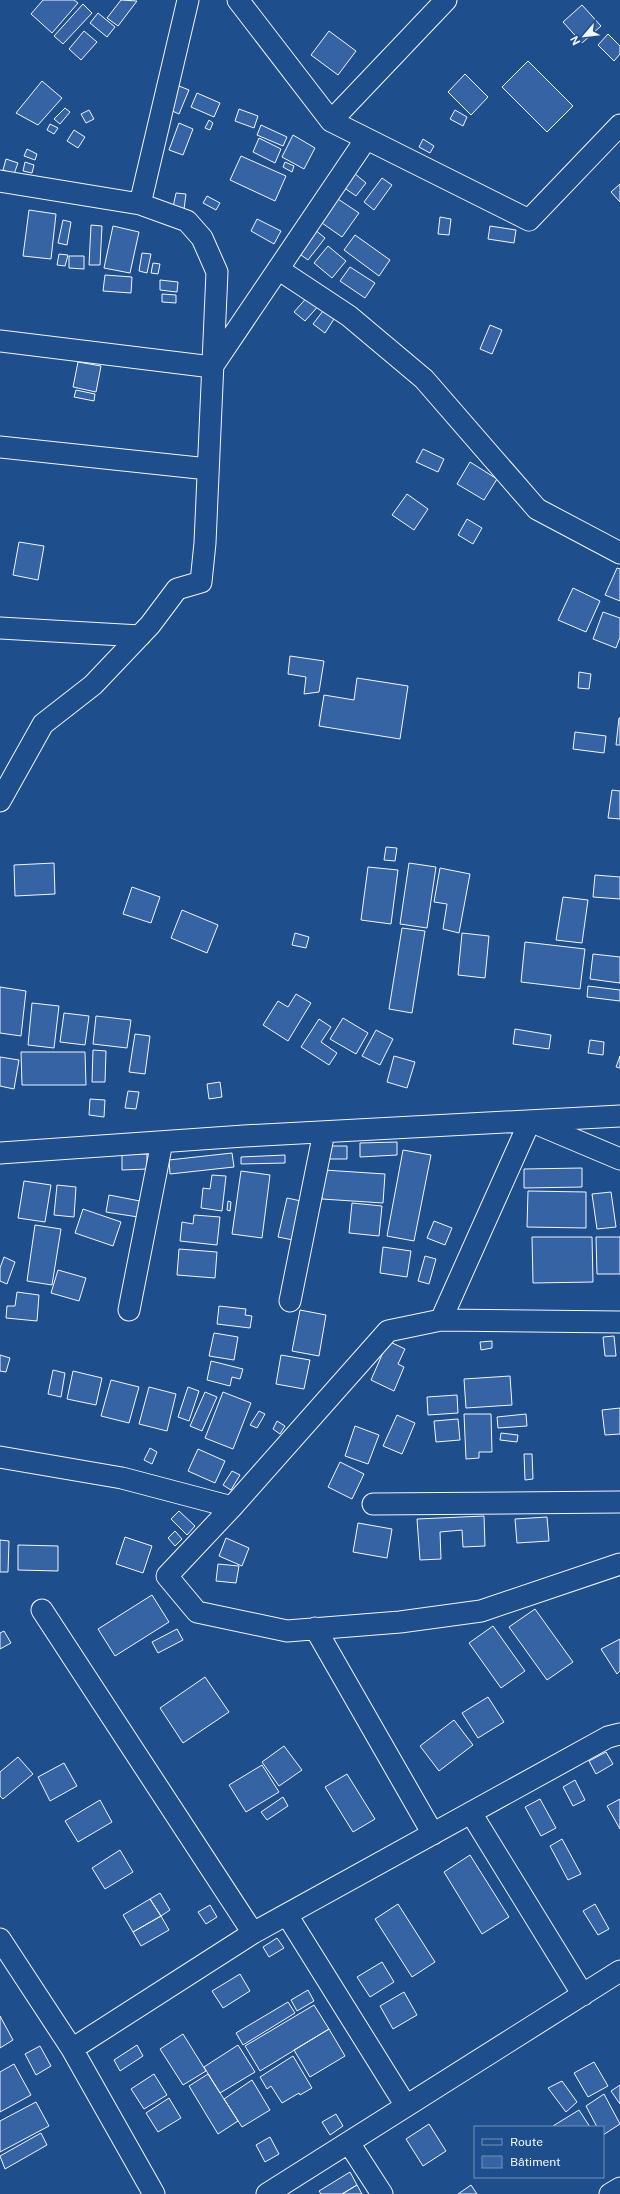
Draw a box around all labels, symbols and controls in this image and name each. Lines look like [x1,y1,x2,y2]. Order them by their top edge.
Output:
north arrow [564,16,604,56]
text: N [568,34,582,47]
legend [474,2126,604,2178]
text: Route [510,2135,543,2149]
text: Bâtiment [510,2155,561,2169]

